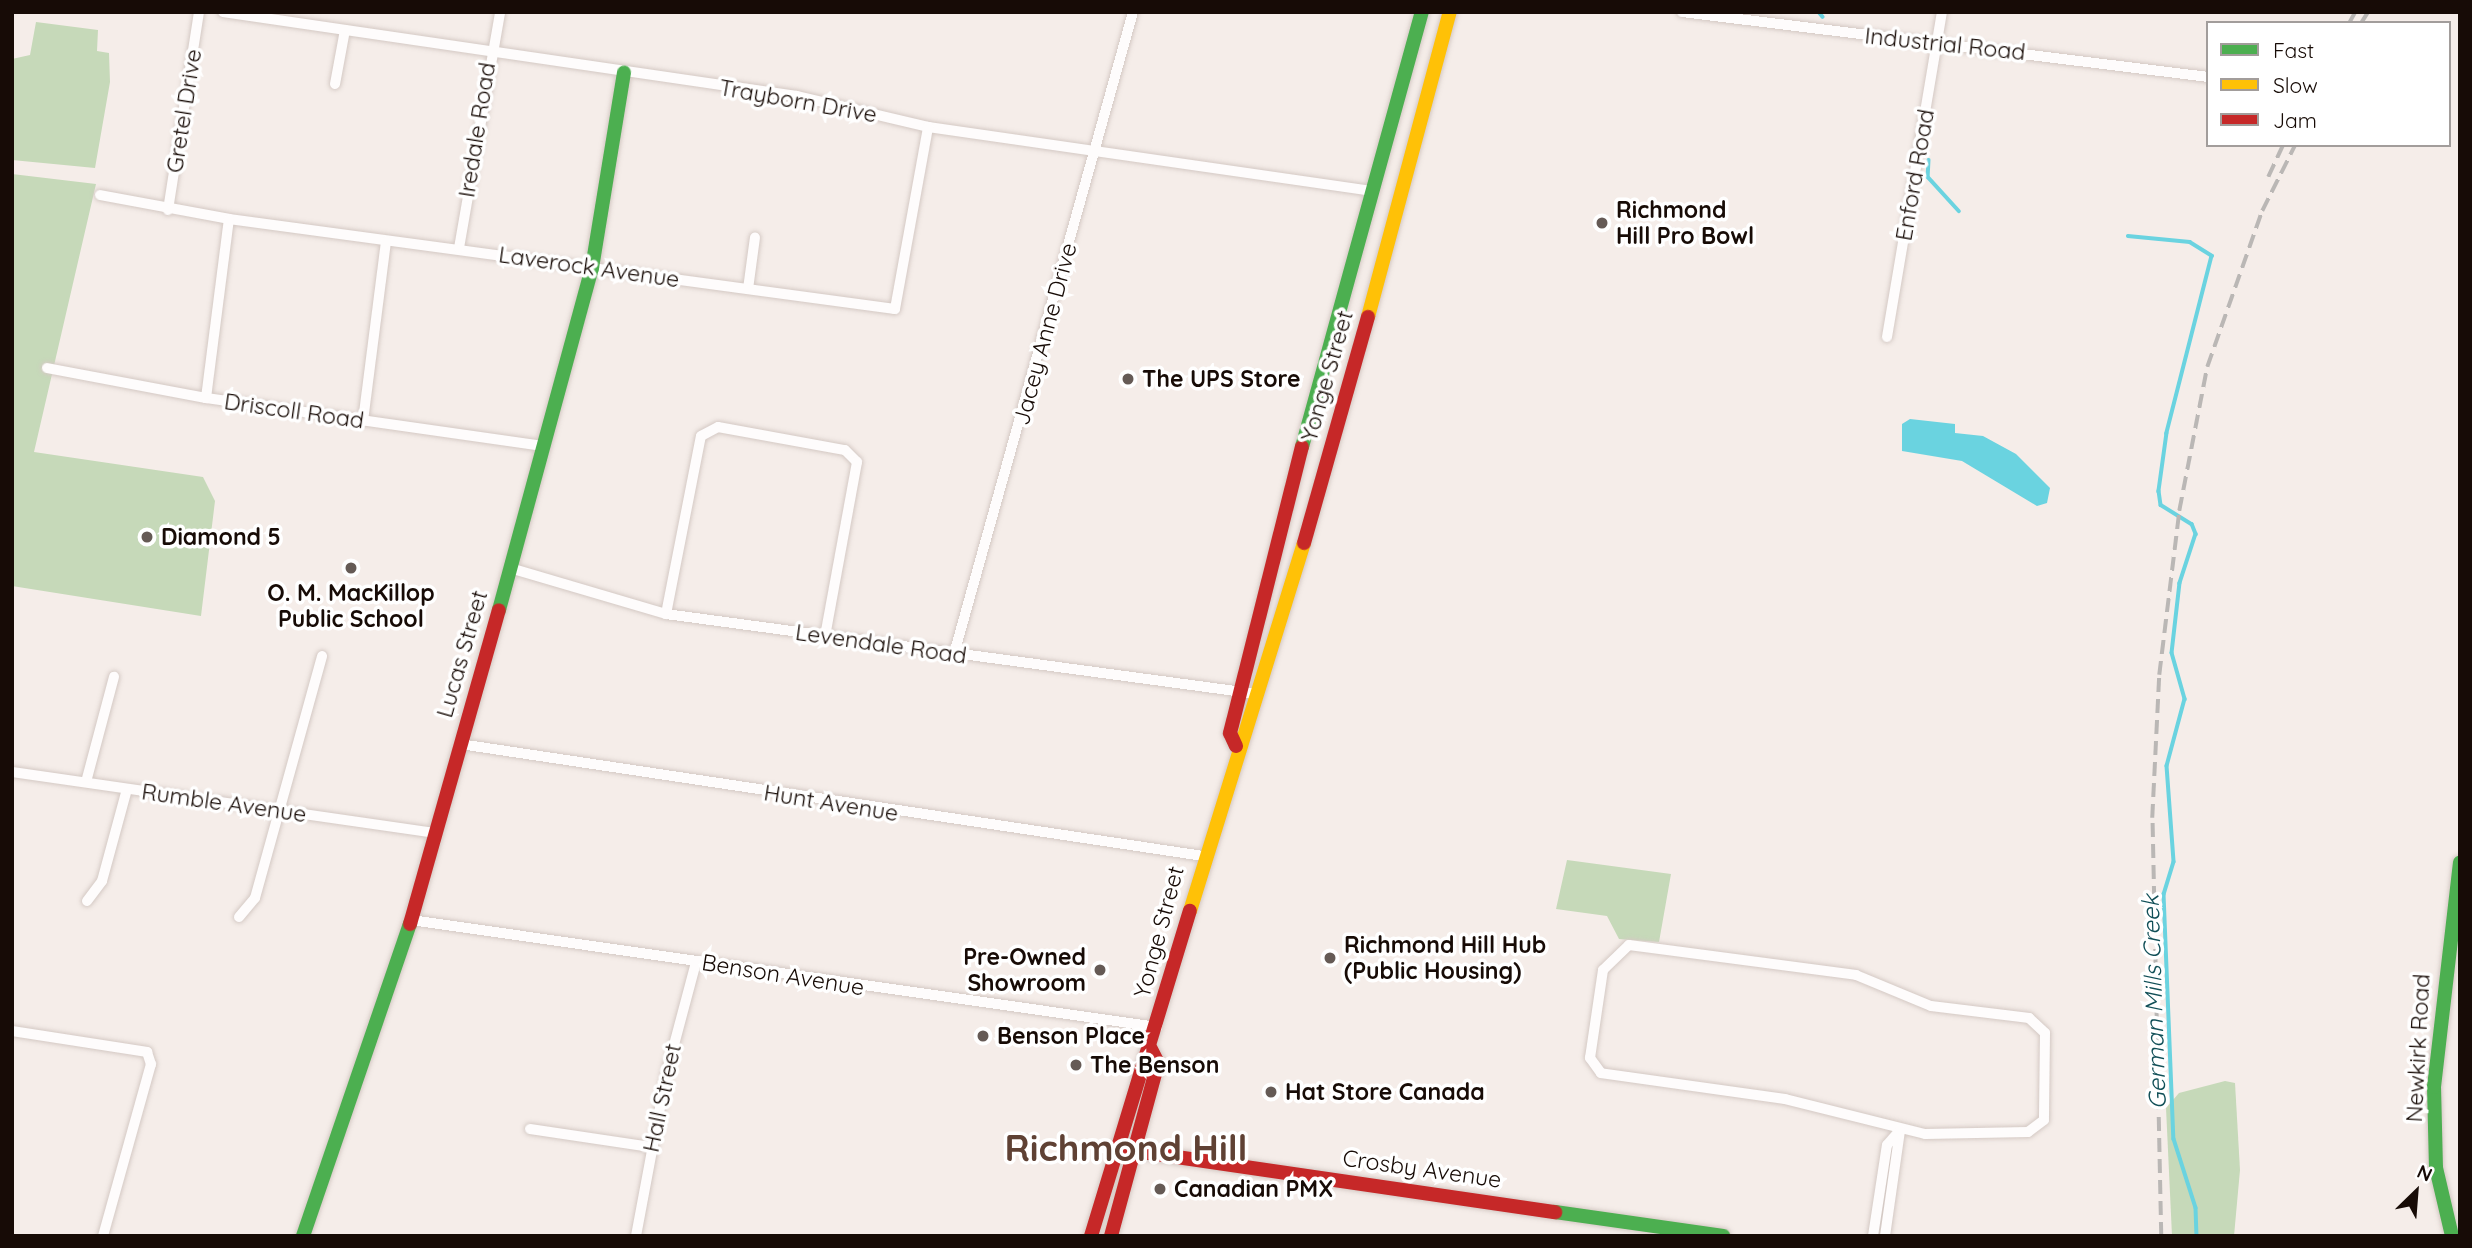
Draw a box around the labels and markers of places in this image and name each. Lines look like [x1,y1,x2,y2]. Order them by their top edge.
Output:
place label: Richmond Hill Pro Bowl [1616,196,1754,250]
marker: Richmond Hill Pro Bowl [1594,215,1610,231]
place label: The UPS Store [1142,365,1301,393]
marker: The UPS Store [1120,371,1136,387]
place label: Diamond 5 [161,523,281,551]
marker: Diamond 5 [139,529,155,545]
marker: O. M. MacKillop Public School [343,560,359,576]
place label: O. M. MacKillop Public School [267,579,435,633]
place label: Richmond Hill Hub (Public Housing) [1344,931,1546,985]
place label: Pre-Owned Showroom [963,943,1086,997]
marker: Richmond Hill Hub (Public Housing) [1322,950,1338,966]
marker: Pre-Owned Showroom [1092,962,1108,978]
place label: Benson Place [997,1022,1145,1050]
marker: Benson Place [975,1028,991,1044]
place label: The Benson [1090,1051,1219,1079]
marker: The Benson [1068,1057,1084,1073]
place label: Hat Store Canada [1285,1078,1485,1106]
marker: Hat Store Canada [1263,1084,1279,1100]
place label: Canadian PMX [1174,1175,1333,1203]
marker: Canadian PMX [1152,1181,1168,1197]

